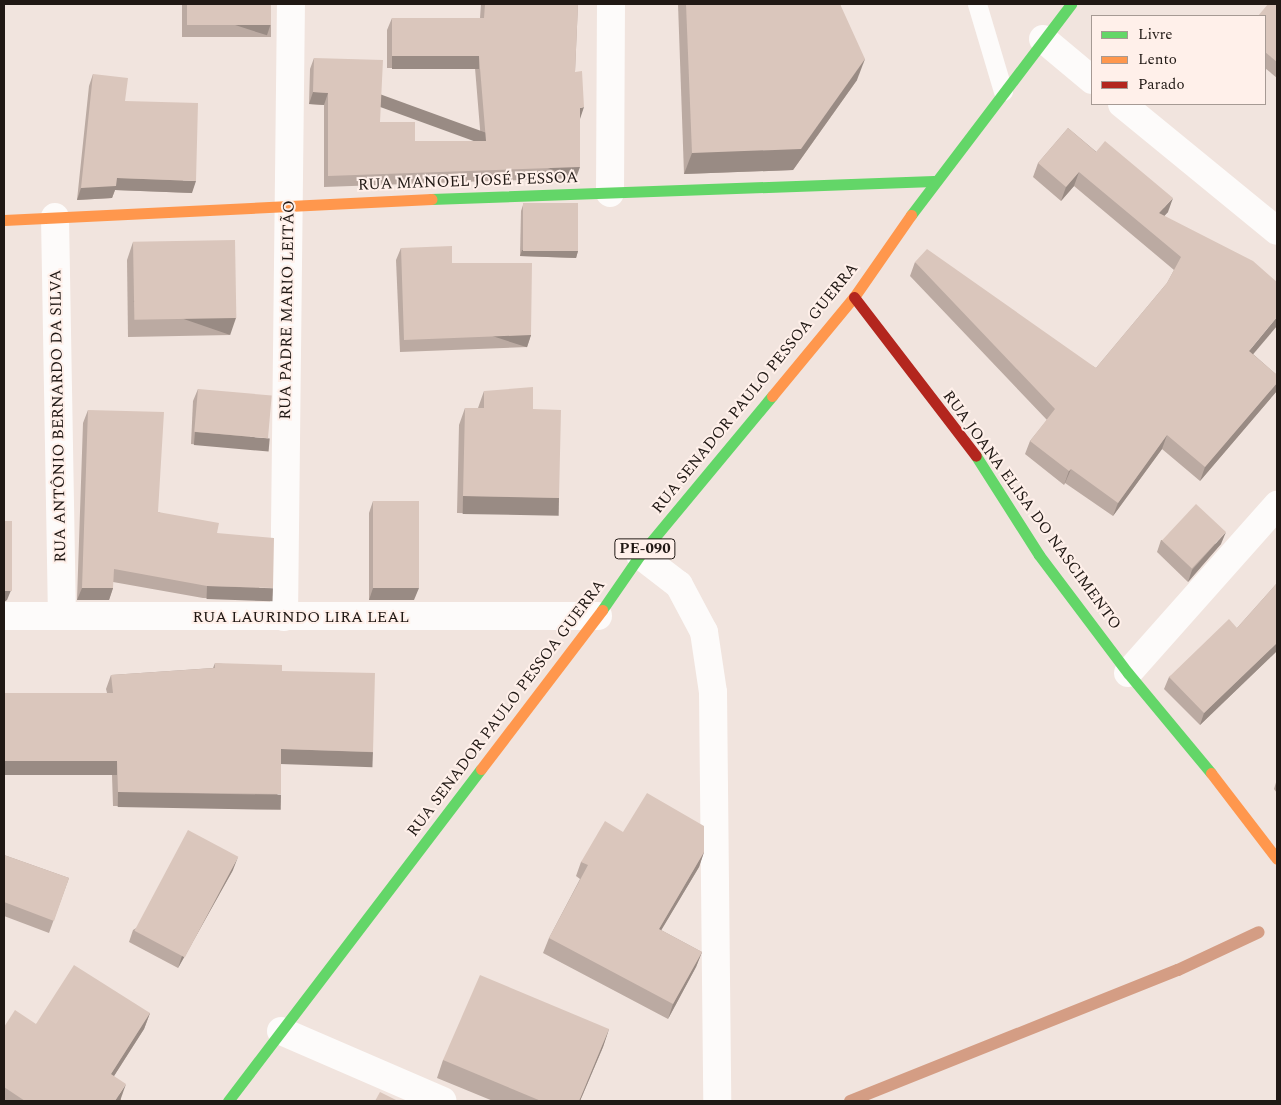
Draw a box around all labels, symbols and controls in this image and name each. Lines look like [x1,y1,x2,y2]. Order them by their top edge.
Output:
legend [1091,15,1266,105]
text: Livre [1138,23,1173,46]
text: Lento [1138,48,1177,71]
text: Parado [1138,73,1185,96]
street label: RUA MANOEL JOSÉ PESSOA [358,168,578,194]
street label: RUA PADRE MARIO LEITÃO [275,200,299,420]
street label: RUA SENADOR PAULO PESSOA GUERRA [648,259,862,517]
street label: RUA ANTÔNIO BERNARDO DA SILVA [46,269,70,563]
street label: RUA JOANA ELISA DO NASCIMENTO [939,387,1125,633]
road number: PE-090 [614,536,676,562]
street label: RUA SENADOR PAULO PESSOA GUERRA [403,576,609,840]
street label: RUA LAURINDO LIRA LEAL [193,607,409,627]

